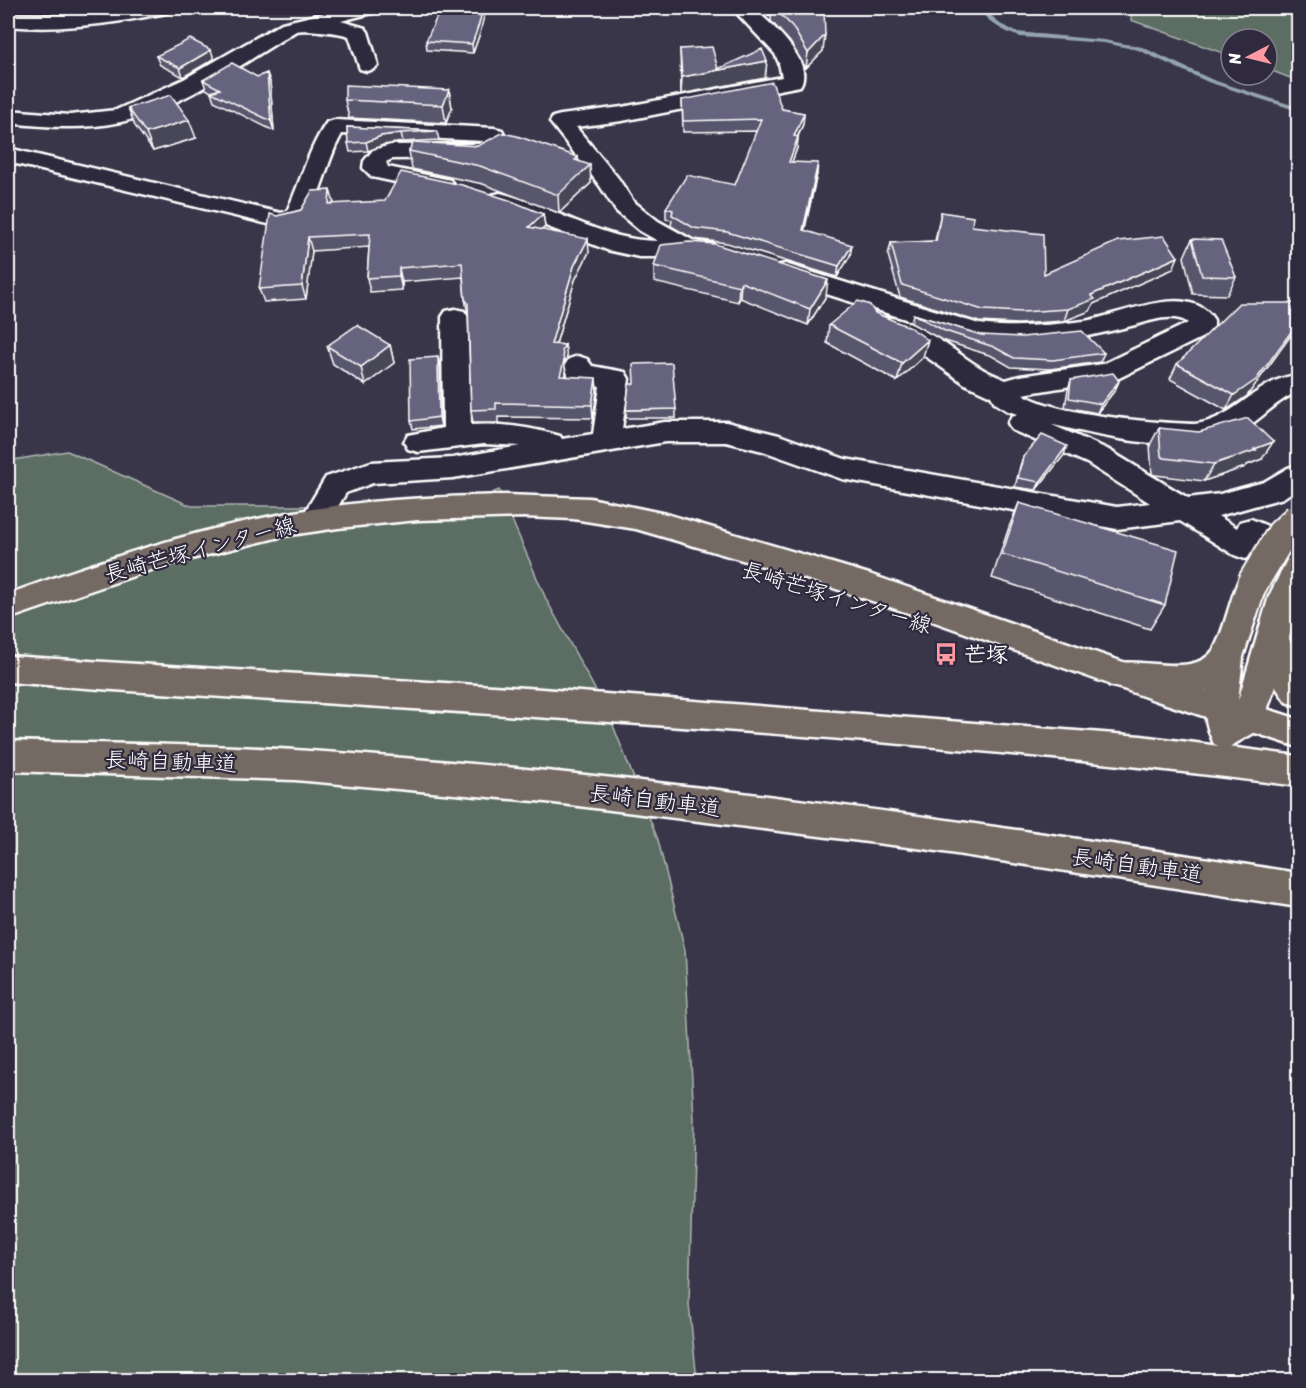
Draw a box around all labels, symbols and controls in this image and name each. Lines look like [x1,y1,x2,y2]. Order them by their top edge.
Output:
north arrow [1219,27,1279,87]
text: N [1219,51,1250,67]
street label: 長崎芒塚インター線 [100,505,300,594]
street label: 長崎芒塚インター線 [737,550,937,645]
place label: 芒塚 [964,635,1008,674]
bus stop icon: 芒塚 [933,641,959,667]
street label: 長崎自動車道 [104,740,238,783]
street label: 長崎自動車道 [587,773,723,828]
street label: 長崎自動車道 [1069,837,1205,894]

